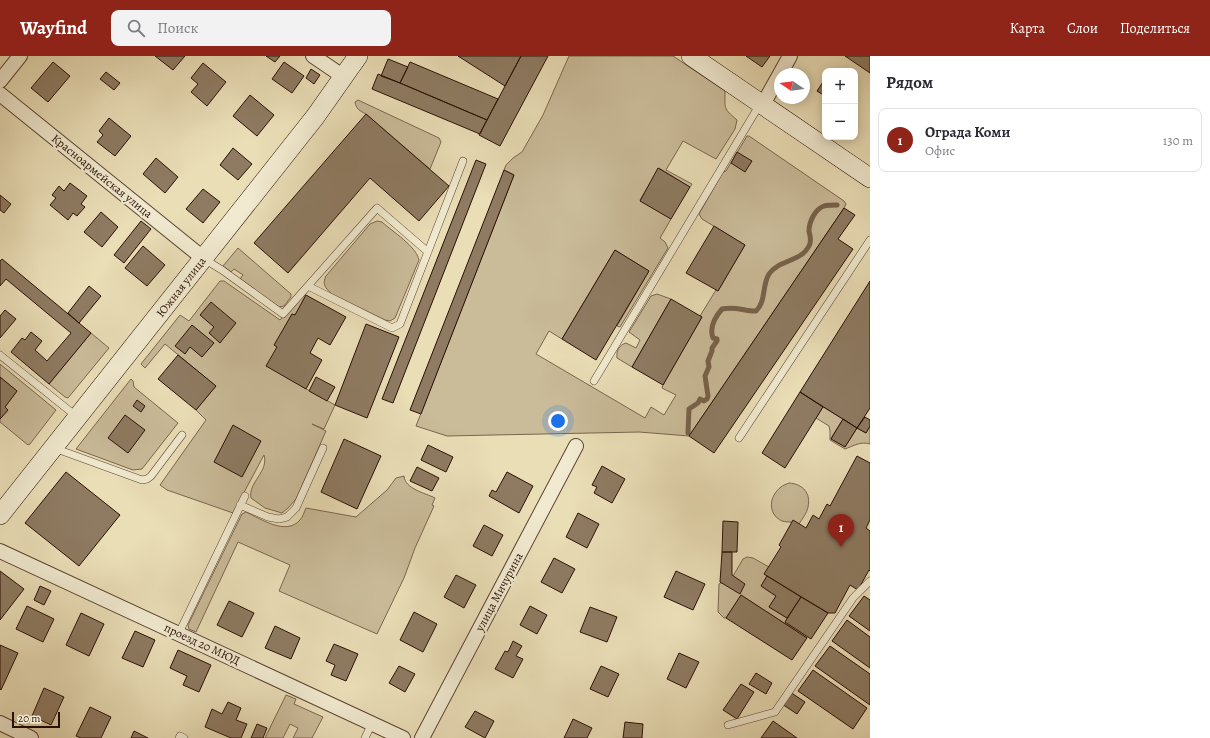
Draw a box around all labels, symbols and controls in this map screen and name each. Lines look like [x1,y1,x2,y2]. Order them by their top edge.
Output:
search box [111,10,391,46]
text: Wayfind [20,15,87,41]
icon: search [125,17,147,39]
text: Поиск [157,18,198,38]
text: Карта [1010,19,1045,38]
text: Слои [1067,19,1098,38]
text: Поделиться [1120,19,1190,38]
north arrow [774,68,810,104]
map controls [822,68,858,140]
button: + [822,68,858,104]
text: Рядом [886,71,933,94]
button: − [822,104,858,140]
text: Ограда Коми [925,122,1010,142]
street label: Красноармейская улица [48,130,156,222]
text: 1 [898,132,902,149]
text: 130 m [1163,132,1193,149]
text: Офис [925,142,955,159]
street label: Южная улица [152,253,210,320]
your location [548,411,568,431]
pin: 1 [828,514,854,547]
street label: улица Мичурина [471,549,527,635]
street label: проезд 20 МЮД [161,619,243,669]
scale bar [12,710,60,729]
text: 20 m [18,711,40,726]

